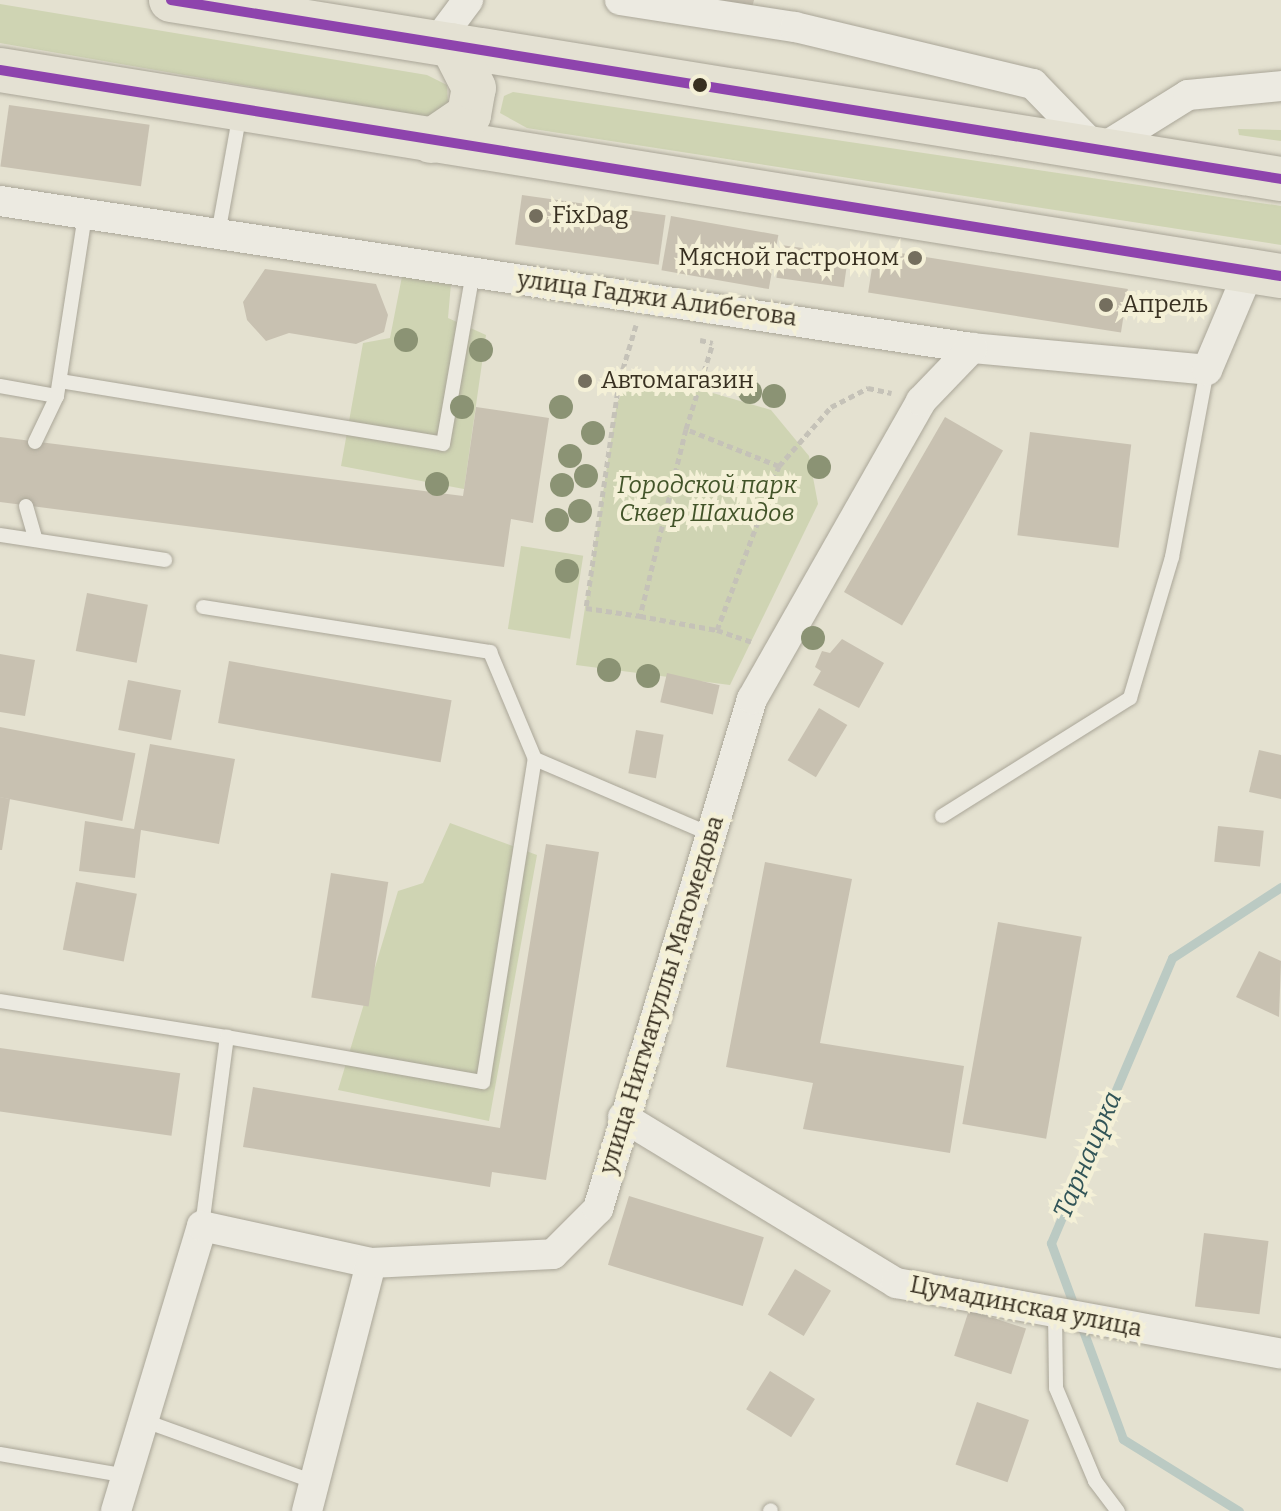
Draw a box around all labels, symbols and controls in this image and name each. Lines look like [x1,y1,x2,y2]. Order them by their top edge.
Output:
unlabelled marker [692,77,708,93]
place label: FixDag [552,202,628,230]
marker: FixDag [527,207,545,225]
place label: Мясной гастроном [678,244,899,272]
marker: Мясной гастроном [906,249,924,267]
street label: улица Гаджи Алибегова [515,265,799,333]
place label: Апрель [1122,291,1208,319]
marker: Апрель [1097,296,1115,314]
place label: Автомагазин [601,367,754,395]
marker: Автомагазин [576,372,594,390]
park label: Городской парк Сквер Шахидов [617,472,797,528]
street label: улица Нигматуллы Магомедова [594,813,730,1177]
water label: Тарнаирка [1047,1087,1129,1223]
street label: Цумадинская улица [908,1270,1144,1344]

